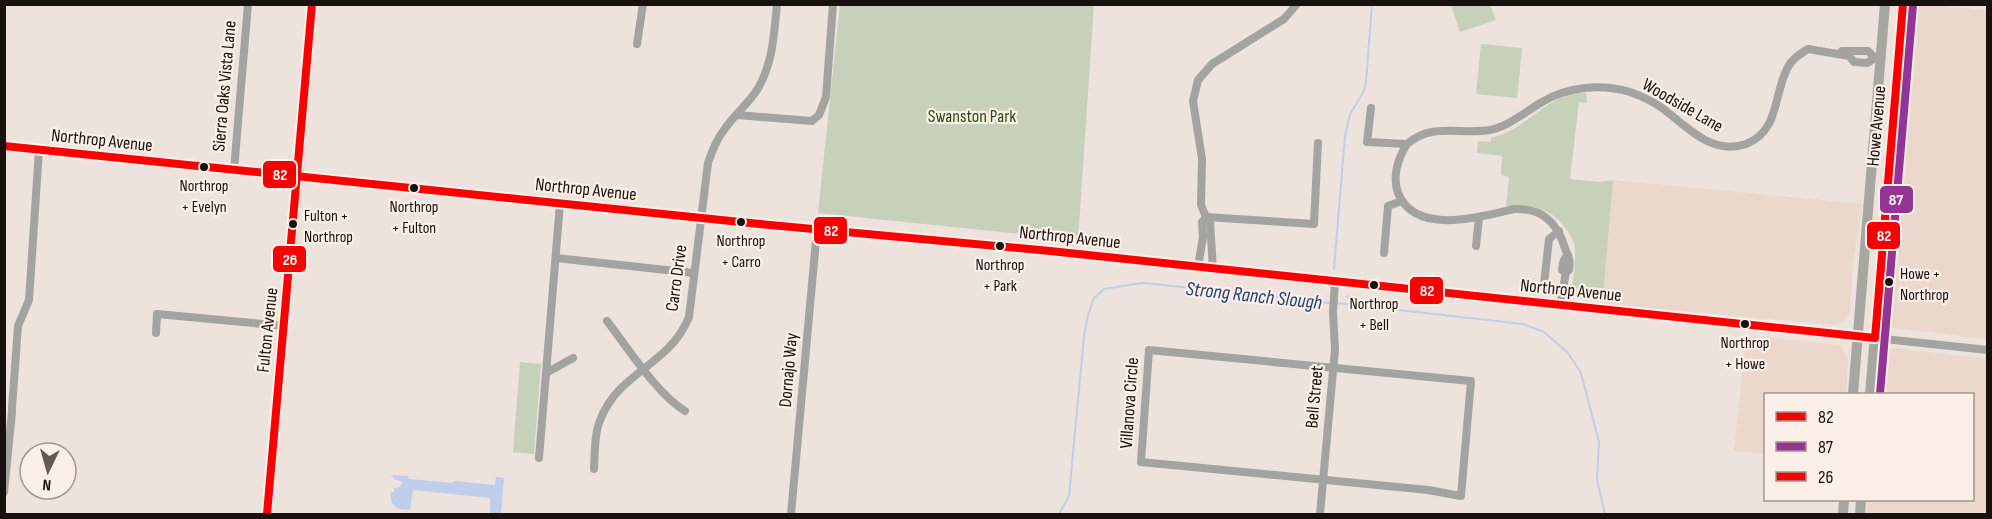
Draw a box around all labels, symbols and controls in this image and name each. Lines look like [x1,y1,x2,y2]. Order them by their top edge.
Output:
street label: Sierra Oaks Vista Lane [208,20,241,152]
street label: Woodside Lane [1639,74,1727,137]
street label: Howe Avenue [1863,85,1890,167]
park label: Swanston Park [928,106,1016,127]
street label: Northrop Avenue [50,125,154,156]
line badge: 82 [262,160,297,189]
marker: Northrop + Evelyn [198,161,210,173]
text: 82 [273,166,287,185]
street label: Northrop Avenue [534,174,638,205]
place label: Northrop + Evelyn [180,177,228,217]
marker: Northrop + Fulton [408,182,420,194]
line badge: 87 [1879,185,1914,214]
text: 87 [1889,191,1903,210]
place label: Northrop + Fulton [390,198,438,238]
place label: Fulton + Northrop [304,207,353,247]
marker: Northrop + Carro [735,216,747,228]
line badge: 82 [813,216,848,245]
marker: Fulton + Northrop [287,218,299,230]
line badge: 82 [1866,221,1901,250]
text: 82 [824,222,838,241]
street label: Northrop Avenue [1018,222,1122,253]
text: 82 [1877,227,1891,246]
place label: Northrop + Carro [717,232,765,272]
marker: Northrop + Park [994,240,1006,252]
street label: Carro Drive [661,243,692,313]
line badge: 26 [272,245,307,273]
text: 26 [283,251,297,270]
place label: Northrop + Park [976,256,1024,296]
place label: Howe + Northrop [1900,265,1949,305]
street label: Northrop Avenue [1519,275,1623,306]
line badge: 82 [1409,276,1444,305]
marker: Howe + Northrop [1883,276,1895,288]
water label: Strong Ranch Slough [1185,277,1323,315]
marker: Northrop + Bell [1368,279,1380,291]
text: 82 [1420,282,1434,301]
street label: Fulton Avenue [253,287,282,373]
place label: Northrop + Bell [1350,295,1398,335]
marker: Northrop + Howe [1739,318,1751,330]
street label: Dornajo Way [775,332,802,408]
place label: Northrop + Howe [1721,334,1769,374]
street label: Villanova Circle [1116,357,1143,449]
street label: Bell Street [1301,364,1328,429]
legend [1764,393,1974,501]
text: 82 [1818,407,1834,428]
text: 87 [1818,437,1834,458]
north arrow [18,441,78,501]
text: 26 [1818,467,1833,488]
text: N [42,475,52,494]

